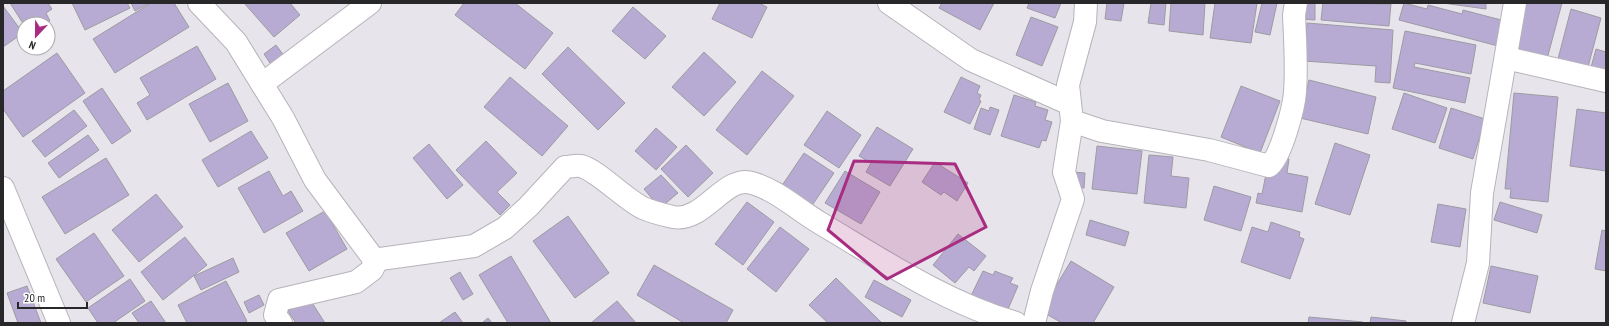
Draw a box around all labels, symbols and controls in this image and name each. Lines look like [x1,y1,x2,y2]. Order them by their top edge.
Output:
north arrow [16,16,56,56]
text: N [27,38,38,53]
scale bar [18,284,87,310]
text: 20 m [24,290,45,305]

